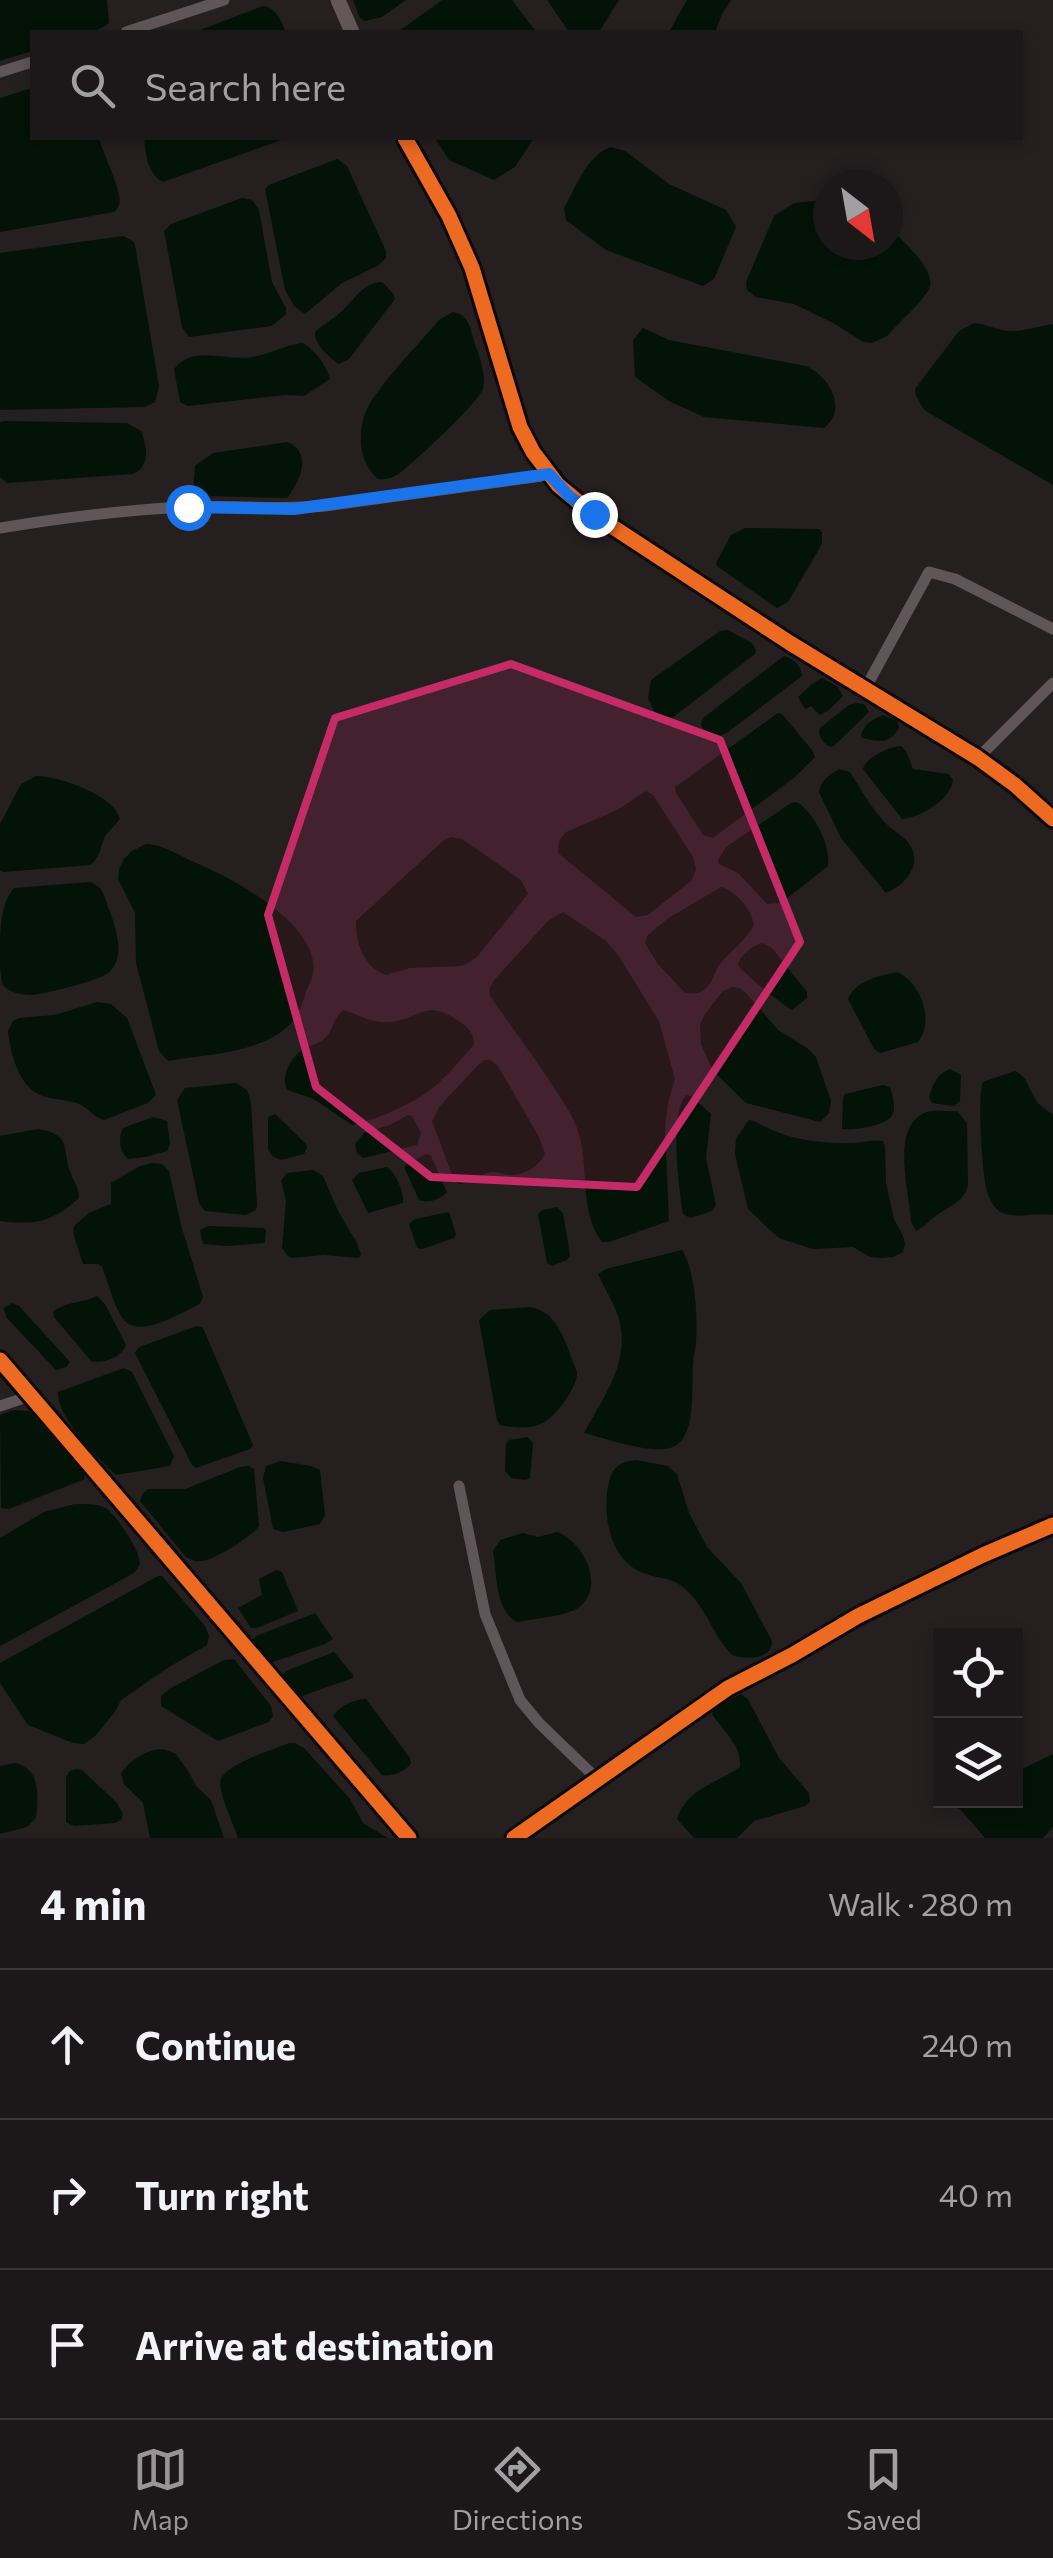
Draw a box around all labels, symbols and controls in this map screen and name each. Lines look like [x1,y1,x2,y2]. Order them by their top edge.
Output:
search box [30,30,1023,140]
icon: search [65,58,120,113]
text: Search here [145,62,346,109]
north arrow [813,170,903,260]
route start [166,485,212,531]
route end [572,492,618,538]
map controls [933,1628,1023,1808]
button: locate [933,1628,1023,1718]
button: layers [933,1718,1023,1808]
text: 4 min [40,1877,146,1929]
text: Walk · 280 m [828,1883,1013,1923]
icon: ahead [40,2017,95,2072]
text: Continue [135,2021,296,2068]
text: 240 m [922,2024,1013,2064]
icon: right [40,2167,95,2222]
text: Turn right [135,2171,309,2218]
text: 40 m [939,2174,1013,2214]
icon: arrive [40,2317,95,2372]
text: Arrive at destination [135,2321,494,2368]
tab: Map [131,2442,189,2536]
tab: Directions [452,2442,583,2536]
tab: Saved [846,2442,922,2536]

